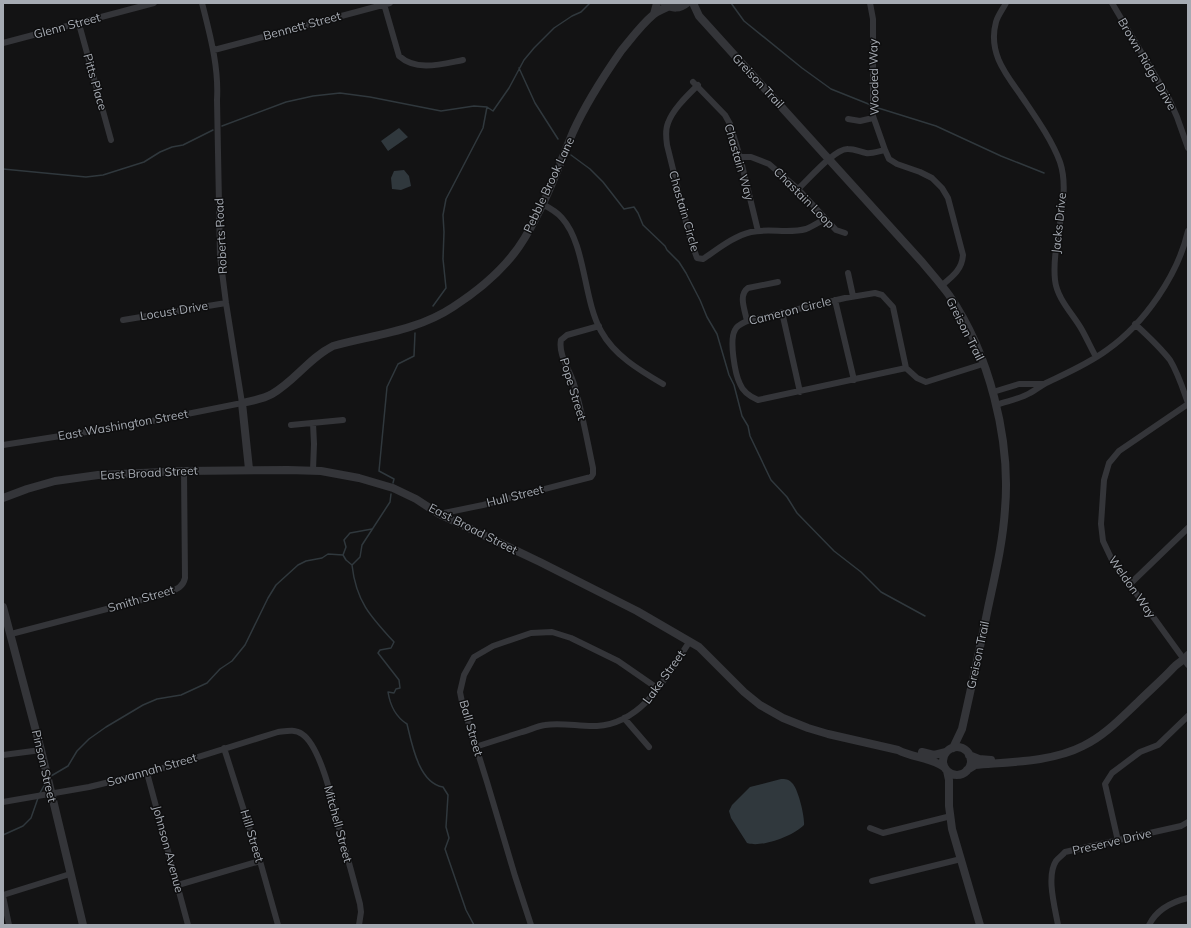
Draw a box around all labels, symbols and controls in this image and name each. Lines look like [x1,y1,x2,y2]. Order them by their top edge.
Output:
street label: Bennett Street [261,8,342,43]
street label: Glenn Street [32,9,102,42]
street label: Brown Ridge Drive [1115,15,1180,113]
street label: Wooded Way [865,38,882,115]
street label: Greison Trail [729,50,787,111]
street label: Pitts Place [80,52,111,112]
street label: Chastain Way [721,122,758,202]
street label: Pebble Brook Lane [520,135,577,235]
street label: Chastain Loop [771,164,838,231]
street label: Chastain Circle [666,169,703,253]
street label: Jacks Drive [1048,192,1069,254]
street label: Roberts Road [211,198,230,274]
street label: Cameron Circle [747,293,833,328]
street label: Greison Trail [943,295,988,363]
street label: Locust Drive [139,298,209,323]
street label: Pope Street [557,356,590,422]
street label: East Washington Street [57,406,189,443]
street label: East Broad Street [100,462,198,483]
street label: Hull Street [485,481,545,510]
street label: East Broad Street [426,500,520,557]
street label: Weldon Way [1105,553,1160,621]
street label: Smith Street [106,582,176,615]
street label: Greison Trail [963,620,992,690]
street label: Lake Street [639,647,688,706]
street label: Ball Street [456,698,487,758]
street label: Pinson Street [29,728,60,804]
street label: Savannah Street [105,750,198,790]
street label: Mitchell Street [321,784,356,864]
street label: Johnson Avenue [150,804,187,894]
street label: Hill Street [237,808,268,864]
street label: Preserve Drive [1071,825,1153,858]

